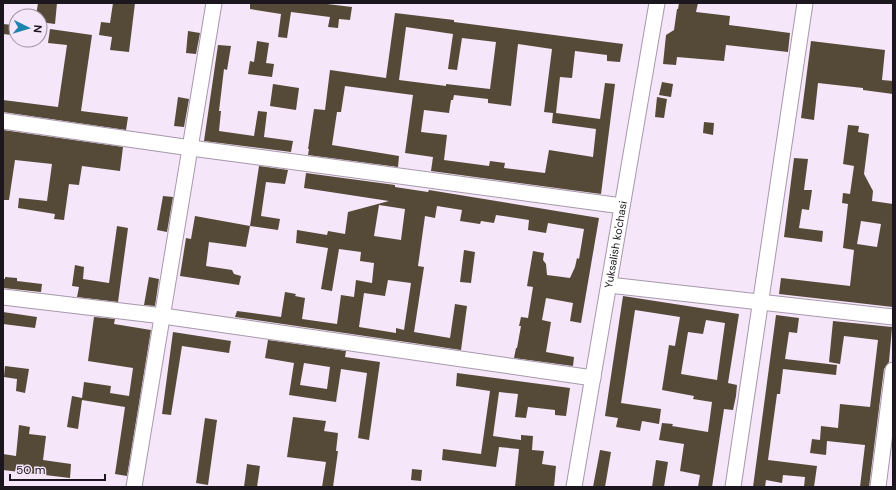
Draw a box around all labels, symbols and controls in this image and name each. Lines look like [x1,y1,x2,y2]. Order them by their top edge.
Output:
north arrow [8,8,48,48]
text: N [31,24,45,33]
street label: Yuksalish ko'chasi [601,200,630,289]
scale bar [10,456,105,482]
text: 50 m [16,462,45,478]

